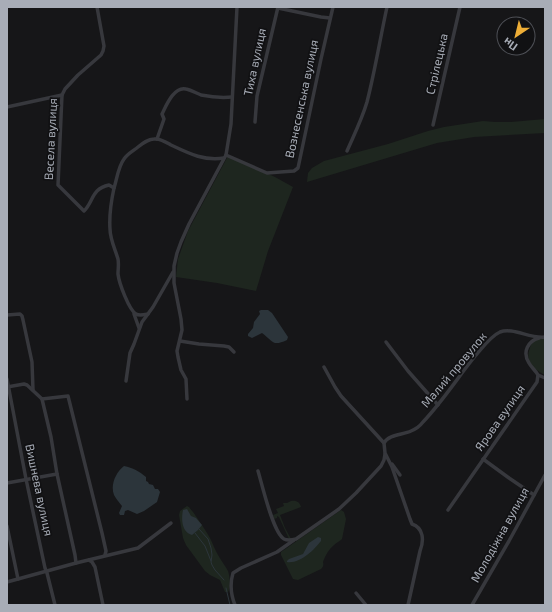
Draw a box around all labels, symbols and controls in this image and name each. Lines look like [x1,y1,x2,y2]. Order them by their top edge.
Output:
north arrow [496,16,536,56]
street label: Тиха вулиця [240,27,269,97]
street label: Стрілецька [422,32,450,96]
text: Пн [500,35,520,54]
street label: Вознесенська вулиця [282,38,321,160]
street label: Весела вулиця [41,98,60,180]
street label: Малий провулок [418,328,490,411]
street label: Ярова вулиця [471,382,528,454]
street label: Вишнева вулиця [22,443,57,537]
street label: Молодіжна вулиця [467,485,532,585]

